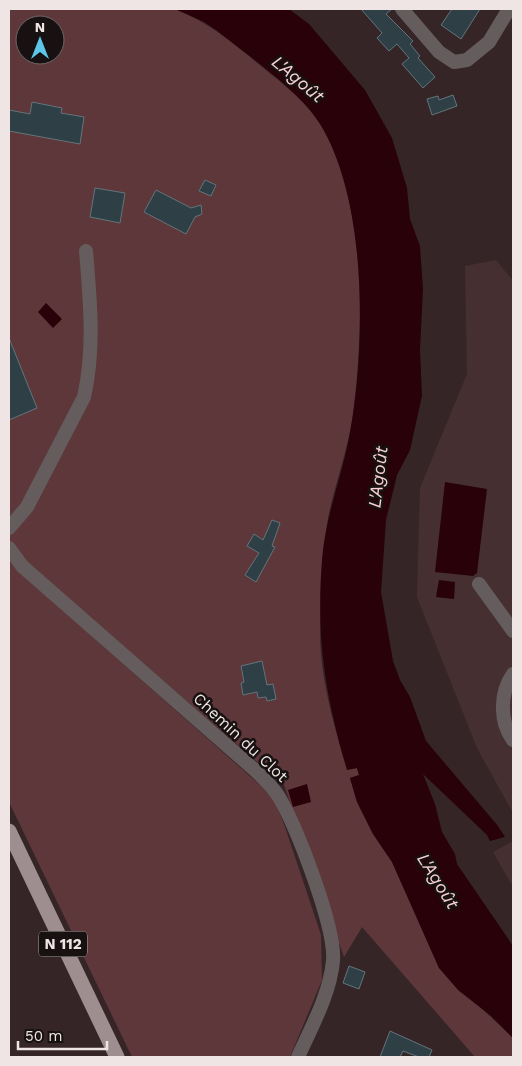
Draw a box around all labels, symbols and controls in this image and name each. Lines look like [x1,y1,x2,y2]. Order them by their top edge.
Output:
north arrow [15,15,65,65]
text: N [35,19,45,35]
water label: L'Agoût [268,51,329,107]
water label: L'Agoût [363,444,392,509]
street label: Chemin du Clot [189,689,292,786]
water label: L'Agoût [413,849,464,913]
road number: N 112 [39,932,87,956]
scale bar [18,1018,106,1050]
text: 50 m [25,1027,62,1045]

